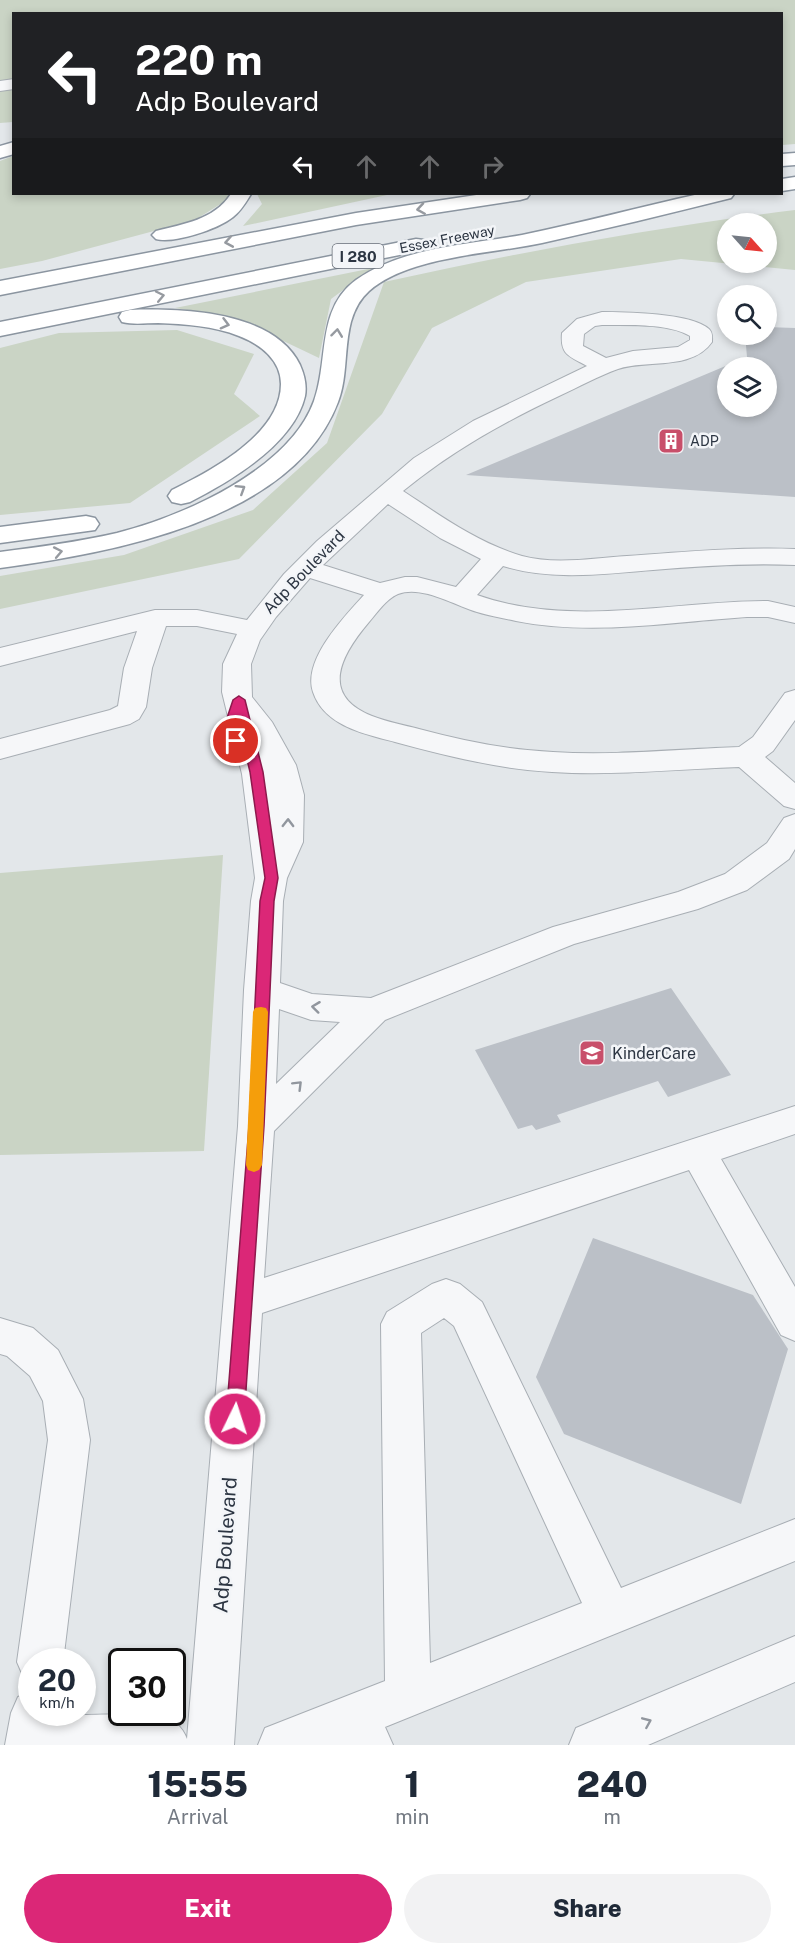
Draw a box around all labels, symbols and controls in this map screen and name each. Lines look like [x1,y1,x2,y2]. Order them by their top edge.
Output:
text: 220 m [135,35,263,84]
icon: left [36,36,114,114]
text: Adp Boulevard [135,85,319,117]
icon: left [287,150,320,183]
icon: ahead [350,150,383,183]
icon: ahead [413,150,446,183]
icon: right [476,150,509,183]
one-way arrow [416,202,426,214]
north arrow [717,213,777,273]
map controls [717,213,777,417]
street label: Essex Freeway [398,222,496,256]
one-way arrow [224,235,234,248]
road number: I 280 [332,244,384,268]
button: search [717,285,777,345]
one-way arrow [155,290,165,303]
one-way arrow [220,317,230,330]
one-way arrow [330,328,343,338]
button: layers [717,357,777,417]
building icon: ADP [656,426,686,456]
place label: ADP [690,433,719,449]
one-way arrow [235,485,245,497]
street label: Adp Boulevard [259,526,349,618]
one-way arrow [53,546,63,559]
pin [210,715,261,766]
icon: arrive [219,724,252,757]
one-way arrow [282,818,295,827]
one-way arrow [311,1001,321,1013]
school or university icon: KinderCare [577,1038,607,1068]
place label: KinderCare [612,1044,696,1063]
one-way arrow [291,1082,302,1093]
position arrow [203,1387,267,1451]
street label: Adp Boulevard [208,1476,242,1614]
speed limit sign: 30 [108,1648,186,1726]
text: 20 [38,1662,76,1698]
text: km/h [39,1694,75,1711]
one-way arrow [641,1717,652,1729]
text: 15:55 [147,1763,248,1805]
text: 1 [404,1763,420,1805]
text: 240 [576,1763,648,1805]
text: Arrival [167,1805,229,1829]
text: min [395,1805,429,1829]
text: m [603,1805,621,1829]
button: Exit [24,1874,392,1943]
button: Share [404,1874,771,1943]

